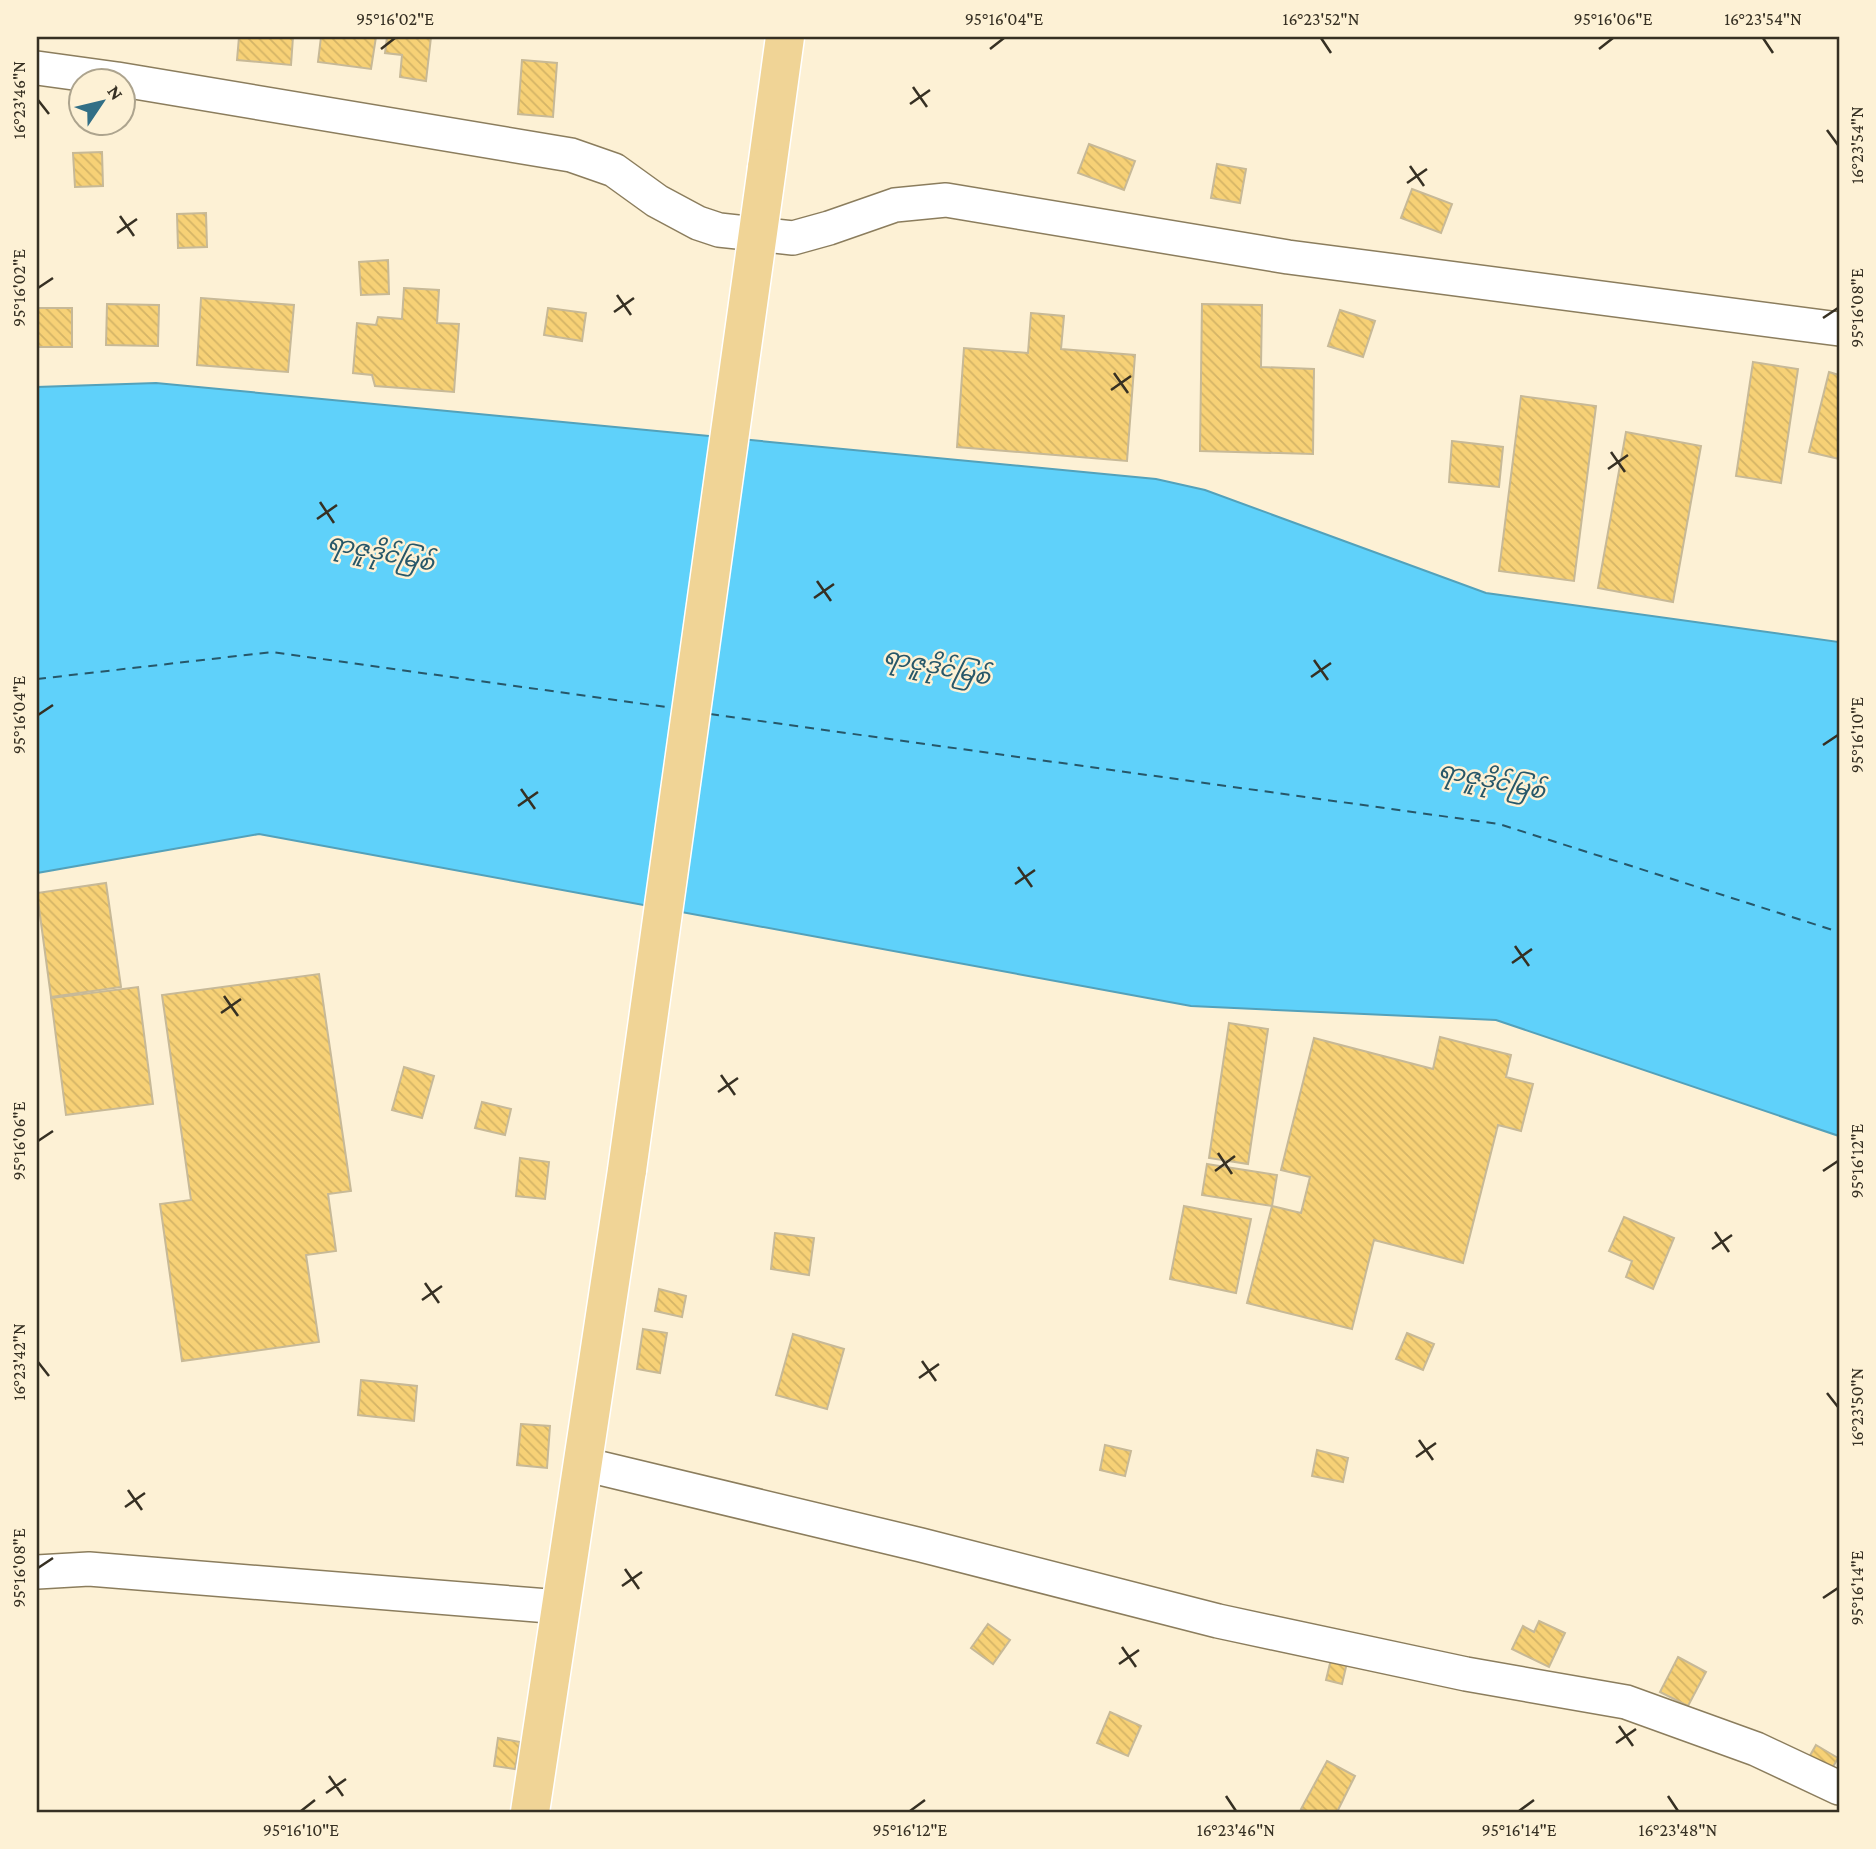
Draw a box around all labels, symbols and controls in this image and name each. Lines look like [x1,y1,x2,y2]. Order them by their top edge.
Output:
text: 95°16'02"E [356,9,434,29]
text: 95°16'04"E [965,9,1044,29]
text: 16°23'52"N [1283,9,1360,29]
text: 95°16'06"E [1574,9,1653,29]
text: 16°23'54"N [1724,9,1802,29]
text: 16°23'46"N [9,61,29,139]
north arrow [66,66,136,136]
text: N [103,81,128,104]
text: 16°23'54"N [1847,106,1867,184]
text: 95°16'02"E [9,249,29,327]
text: 95°16'08"E [1847,268,1867,348]
water label: ရာဇူဒိုင်မြစ် [324,525,439,582]
water label: ရာဇူဒိုင်မြစ် [880,639,995,696]
text: 95°16'04"E [9,675,29,754]
text: 95°16'10"E [1847,697,1867,773]
water label: ရာဇူဒိုင်မြစ် [1435,753,1550,810]
text: 95°16'06"E [9,1101,29,1180]
text: 95°16'12"E [1847,1123,1867,1198]
text: 16°23'42"N [9,1323,29,1401]
text: 16°23'50"N [1847,1367,1867,1446]
text: 95°16'08"E [9,1528,29,1608]
text: 95°16'14"E [1847,1550,1867,1626]
text: 95°16'10"E [263,1820,339,1840]
text: 95°16'12"E [873,1820,948,1840]
text: 16°23'46"N [1197,1820,1275,1840]
text: 95°16'14"E [1481,1820,1557,1840]
text: 16°23'48"N [1639,1820,1718,1840]

